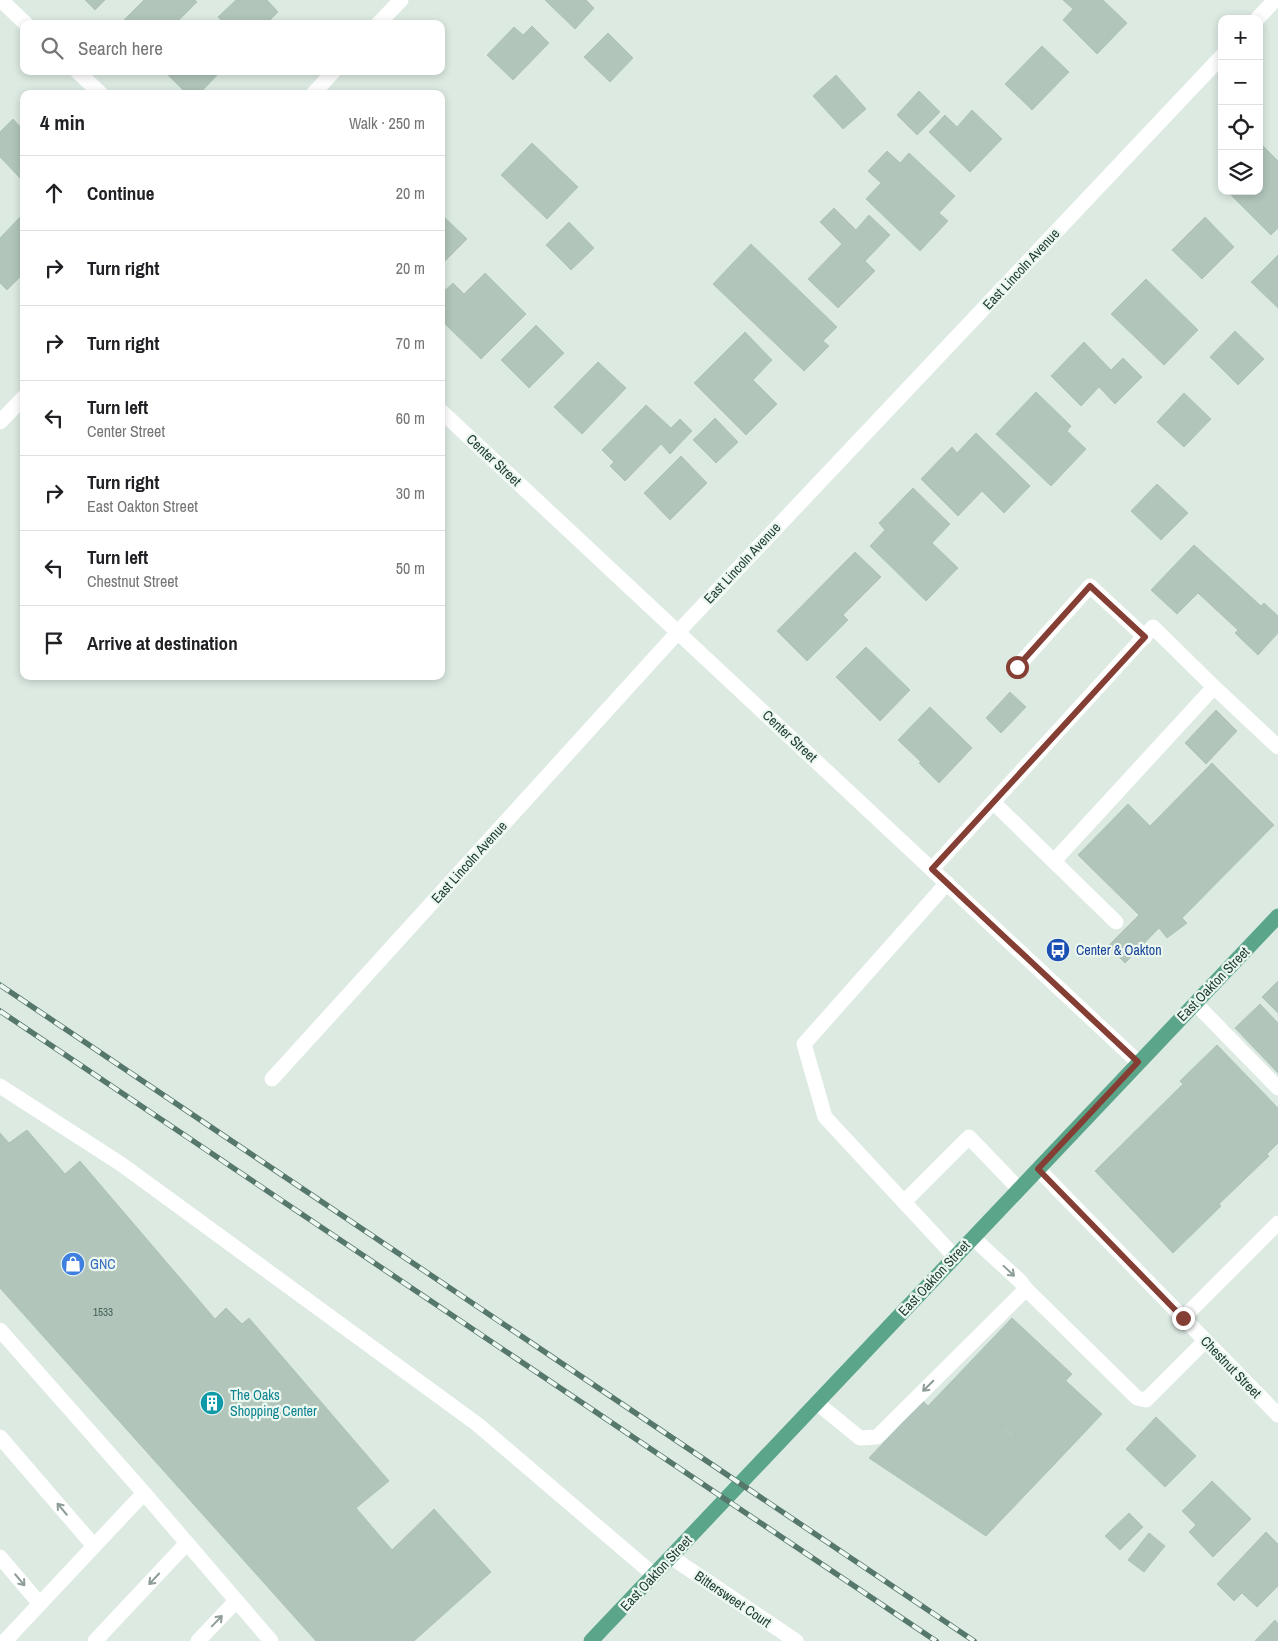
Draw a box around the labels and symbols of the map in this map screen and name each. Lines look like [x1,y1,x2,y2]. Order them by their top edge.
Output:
street label: East Lincoln Avenue [979,225,1063,313]
street label: Center Street [463,430,525,490]
street label: East Lincoln Avenue [700,519,784,607]
route start [1006,656,1029,679]
street label: Center Street [759,706,821,766]
street label: East Lincoln Avenue [427,817,511,907]
bus stop icon: Center & Oakton [1045,937,1071,963]
place label: Center & Oakton [1076,941,1162,959]
street label: East Oakton Street [1173,943,1253,1025]
street label: East Oakton Street [894,1236,974,1320]
shop icon: GNC [60,1251,86,1277]
place label: GNC [90,1255,116,1273]
one-way arrow [1002,1265,1015,1276]
house number: 1533 [93,1305,113,1319]
route end [1172,1307,1195,1330]
street label: Chestnut Street [1197,1332,1265,1402]
one-way arrow [922,1380,934,1392]
place label: The Oaks Shopping Center [230,1386,317,1420]
building icon: The Oaks Shopping Center [199,1390,225,1416]
one-way arrow [56,1503,68,1516]
street label: East Oakton Street [616,1531,696,1615]
street label: Bittersweet Court [691,1567,775,1631]
one-way arrow [148,1572,160,1585]
one-way arrow [14,1574,26,1587]
one-way arrow [211,1614,223,1627]

